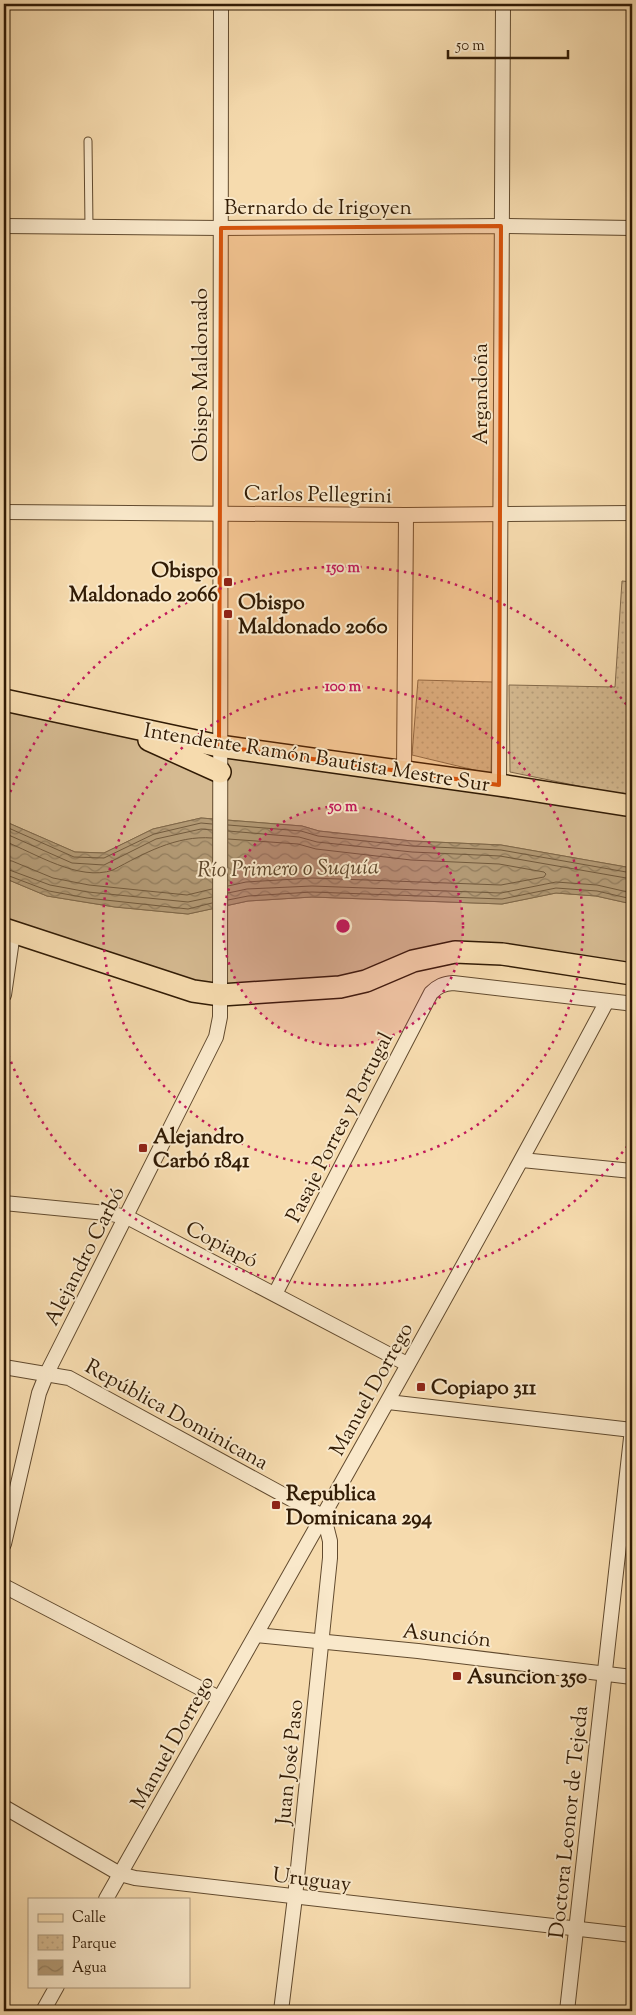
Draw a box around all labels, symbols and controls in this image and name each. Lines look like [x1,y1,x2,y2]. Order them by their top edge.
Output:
scale bar [448,28,568,60]
text: 50 m [455,36,485,57]
street label: Bernardo de Irigoyen [224,194,412,224]
street label: Obispo Maldonado [187,288,217,462]
street label: Argandoña [467,343,497,445]
street label: Carlos Pellegrini [244,480,392,512]
place label: Obispo Maldonado 2066 [69,557,219,611]
text: 150 m [326,558,360,579]
marker: Obispo Maldonado 2066 [222,576,234,588]
place label: Obispo Maldonado 2060 [238,589,388,643]
marker: Obispo Maldonado 2060 [222,608,234,620]
text: 100 m [325,677,362,698]
street label: Intendente Ramón Bautista Mestre Sur [142,717,492,801]
text: 50 m [328,797,358,818]
water label: Río Primero o Suquía [197,852,379,888]
centre of rings [334,917,352,935]
street label: Pasaje Porres y Portugal [280,1027,402,1228]
place label: Alejandro Carbó 1841 [153,1123,250,1177]
marker: Alejandro Carbó 1841 [137,1142,149,1154]
street label: Alejandro Carbó [38,1182,134,1332]
street label: Copiapó [180,1215,263,1277]
street label: Manuel Dorrego [324,1318,422,1462]
street label: República Dominicana [79,1353,273,1479]
place label: Copiapo 311 [431,1374,537,1404]
marker: Copiapo 311 [415,1381,427,1393]
place label: Republica Dominicana 294 [286,1480,432,1534]
marker: Republica Dominicana 294 [270,1499,282,1511]
street label: Asunción [401,1617,493,1657]
place label: Asuncion 350 [467,1663,587,1693]
marker: Asuncion 350 [451,1670,463,1682]
street label: Manuel Dorrego [125,1671,223,1815]
street label: Juan José Paso [269,1698,312,1827]
street label: Doctora Leonor de Tejeda [543,1704,597,1940]
street label: Uruguay [271,1861,353,1901]
legend [28,1898,190,1988]
text: Calle [72,1908,106,1929]
text: Parque [72,1934,116,1955]
text: Agua [72,1958,107,1979]

